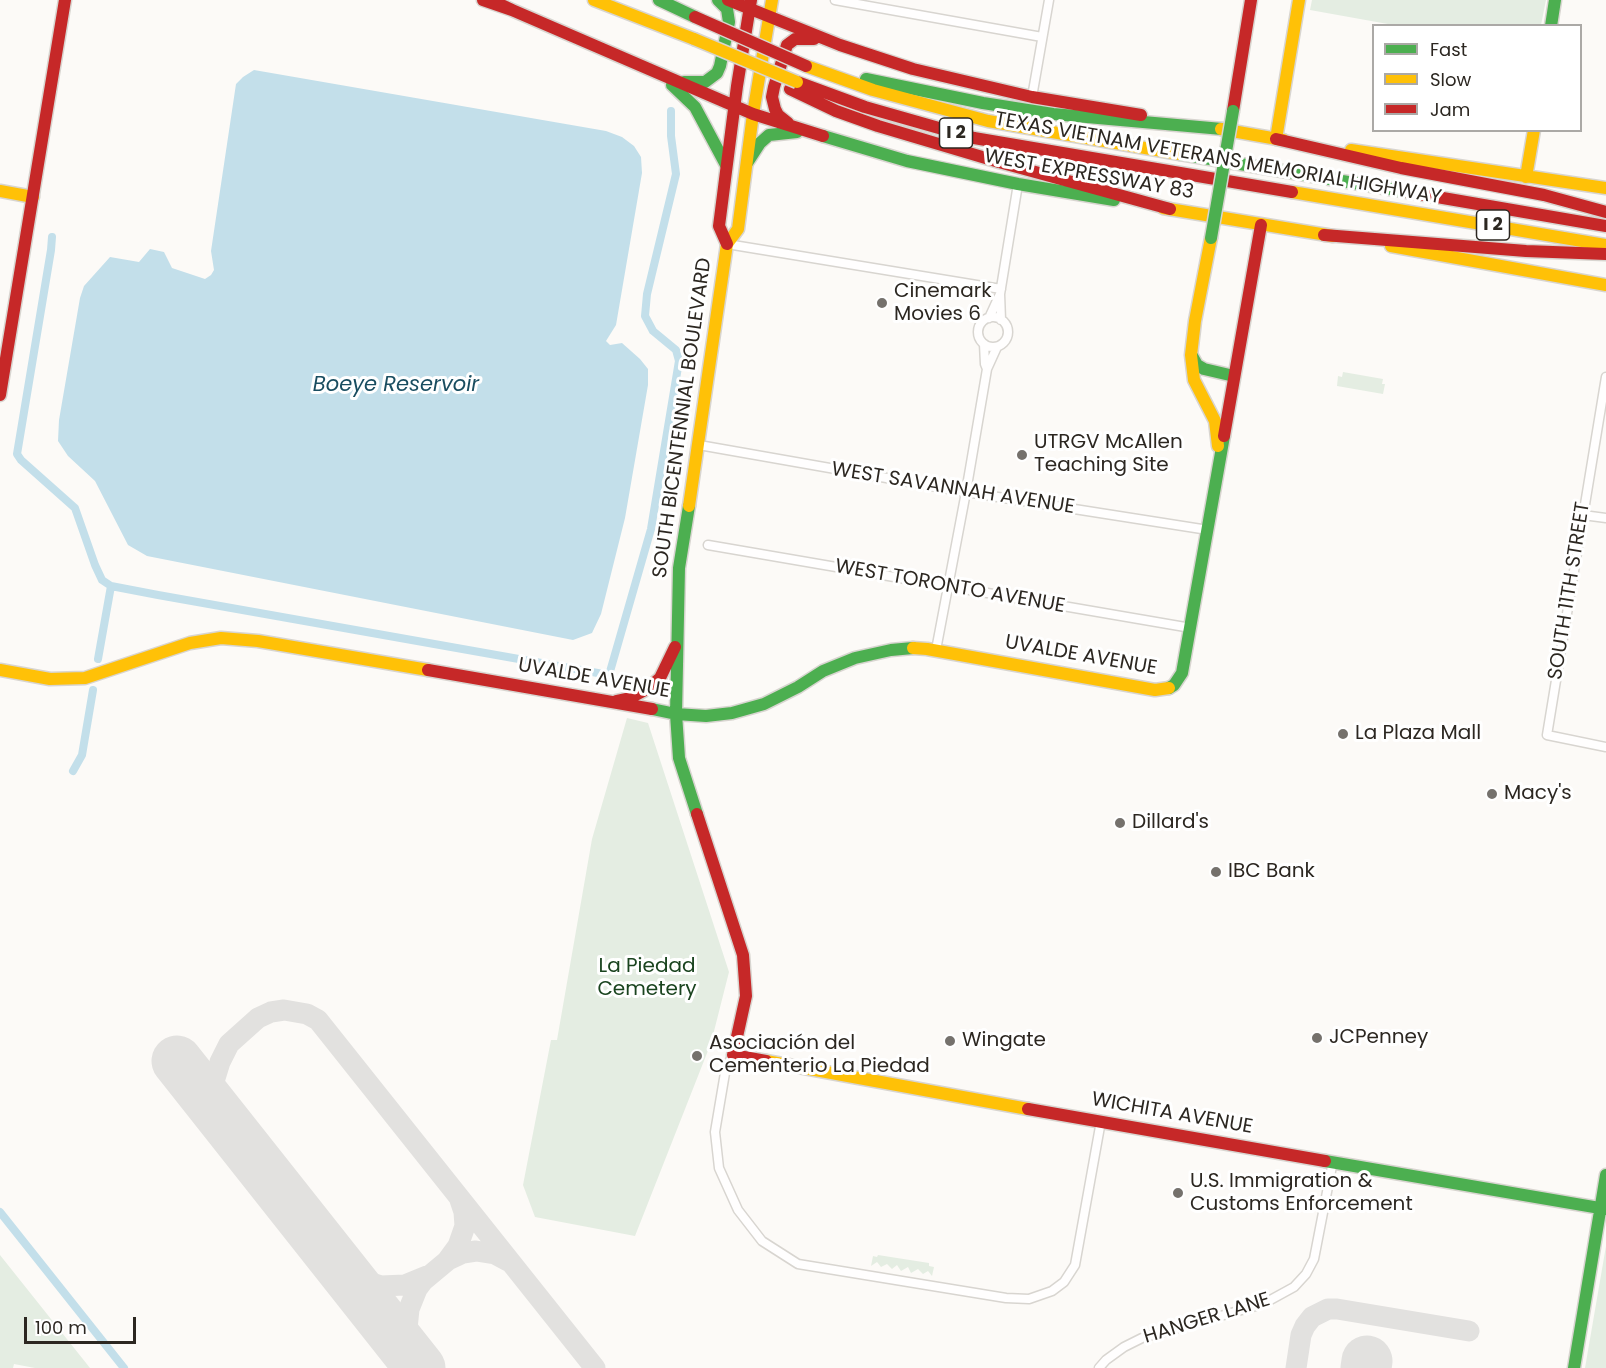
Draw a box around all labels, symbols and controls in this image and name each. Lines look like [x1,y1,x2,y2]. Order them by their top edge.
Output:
legend [1372,24,1582,132]
text: Fast [1430,37,1467,62]
text: Slow [1430,67,1471,92]
text: Jam [1430,97,1470,122]
street label: TEXAS VIETNAM VETERANS MEMORIAL HIGHWAY [993,108,1443,210]
road number: I 2 [940,118,972,148]
street label: WEST EXPRESSWAY 83 [982,145,1196,205]
road number: I 2 [1476,210,1510,240]
street label: SOUTH BICENTENNIAL BOULEVARD [649,256,717,580]
place label: Cinemark Movies 6 [894,280,991,327]
marker: Cinemark Movies 6 [875,296,889,310]
water label: Boeye Reservoir [313,373,479,399]
place label: UTRGV McAllen Teaching Site [1034,431,1183,478]
marker: UTRGV McAllen Teaching Site [1015,448,1029,462]
street label: WEST SAVANNAH AVENUE [830,458,1076,520]
street label: SOUTH 11TH STREET [1544,500,1596,682]
street label: WEST TORONTO AVENUE [833,555,1067,619]
street label: UVALDE AVENUE [1003,631,1159,681]
street label: UVALDE AVENUE [516,654,672,704]
place label: La Plaza Mall [1355,722,1481,746]
marker: La Plaza Mall [1336,727,1350,741]
place label: Macy's [1504,782,1572,806]
marker: Macy's [1485,787,1499,801]
place label: Dillard's [1132,811,1209,835]
marker: Dillard's [1113,816,1127,830]
place label: IBC Bank [1228,860,1315,884]
marker: IBC Bank [1209,865,1223,879]
park label: La Piedad Cemetery [597,955,697,1002]
place label: JCPenney [1329,1026,1428,1050]
place label: Wingate [962,1029,1046,1053]
marker: JCPenney [1310,1031,1324,1045]
place label: Asociación del Cementerio La Piedad [709,1032,930,1079]
marker: Wingate [943,1034,957,1048]
marker: Asociación del Cementerio La Piedad [690,1049,704,1063]
street label: WICHITA AVENUE [1089,1088,1255,1140]
place label: U.S. Immigration & Customs Enforcement [1190,1170,1413,1217]
marker: U.S. Immigration & Customs Enforcement [1171,1186,1185,1200]
street label: HANGER LANE [1141,1288,1273,1350]
scale bar [27,1305,140,1343]
text: 100 m [35,1315,87,1340]

